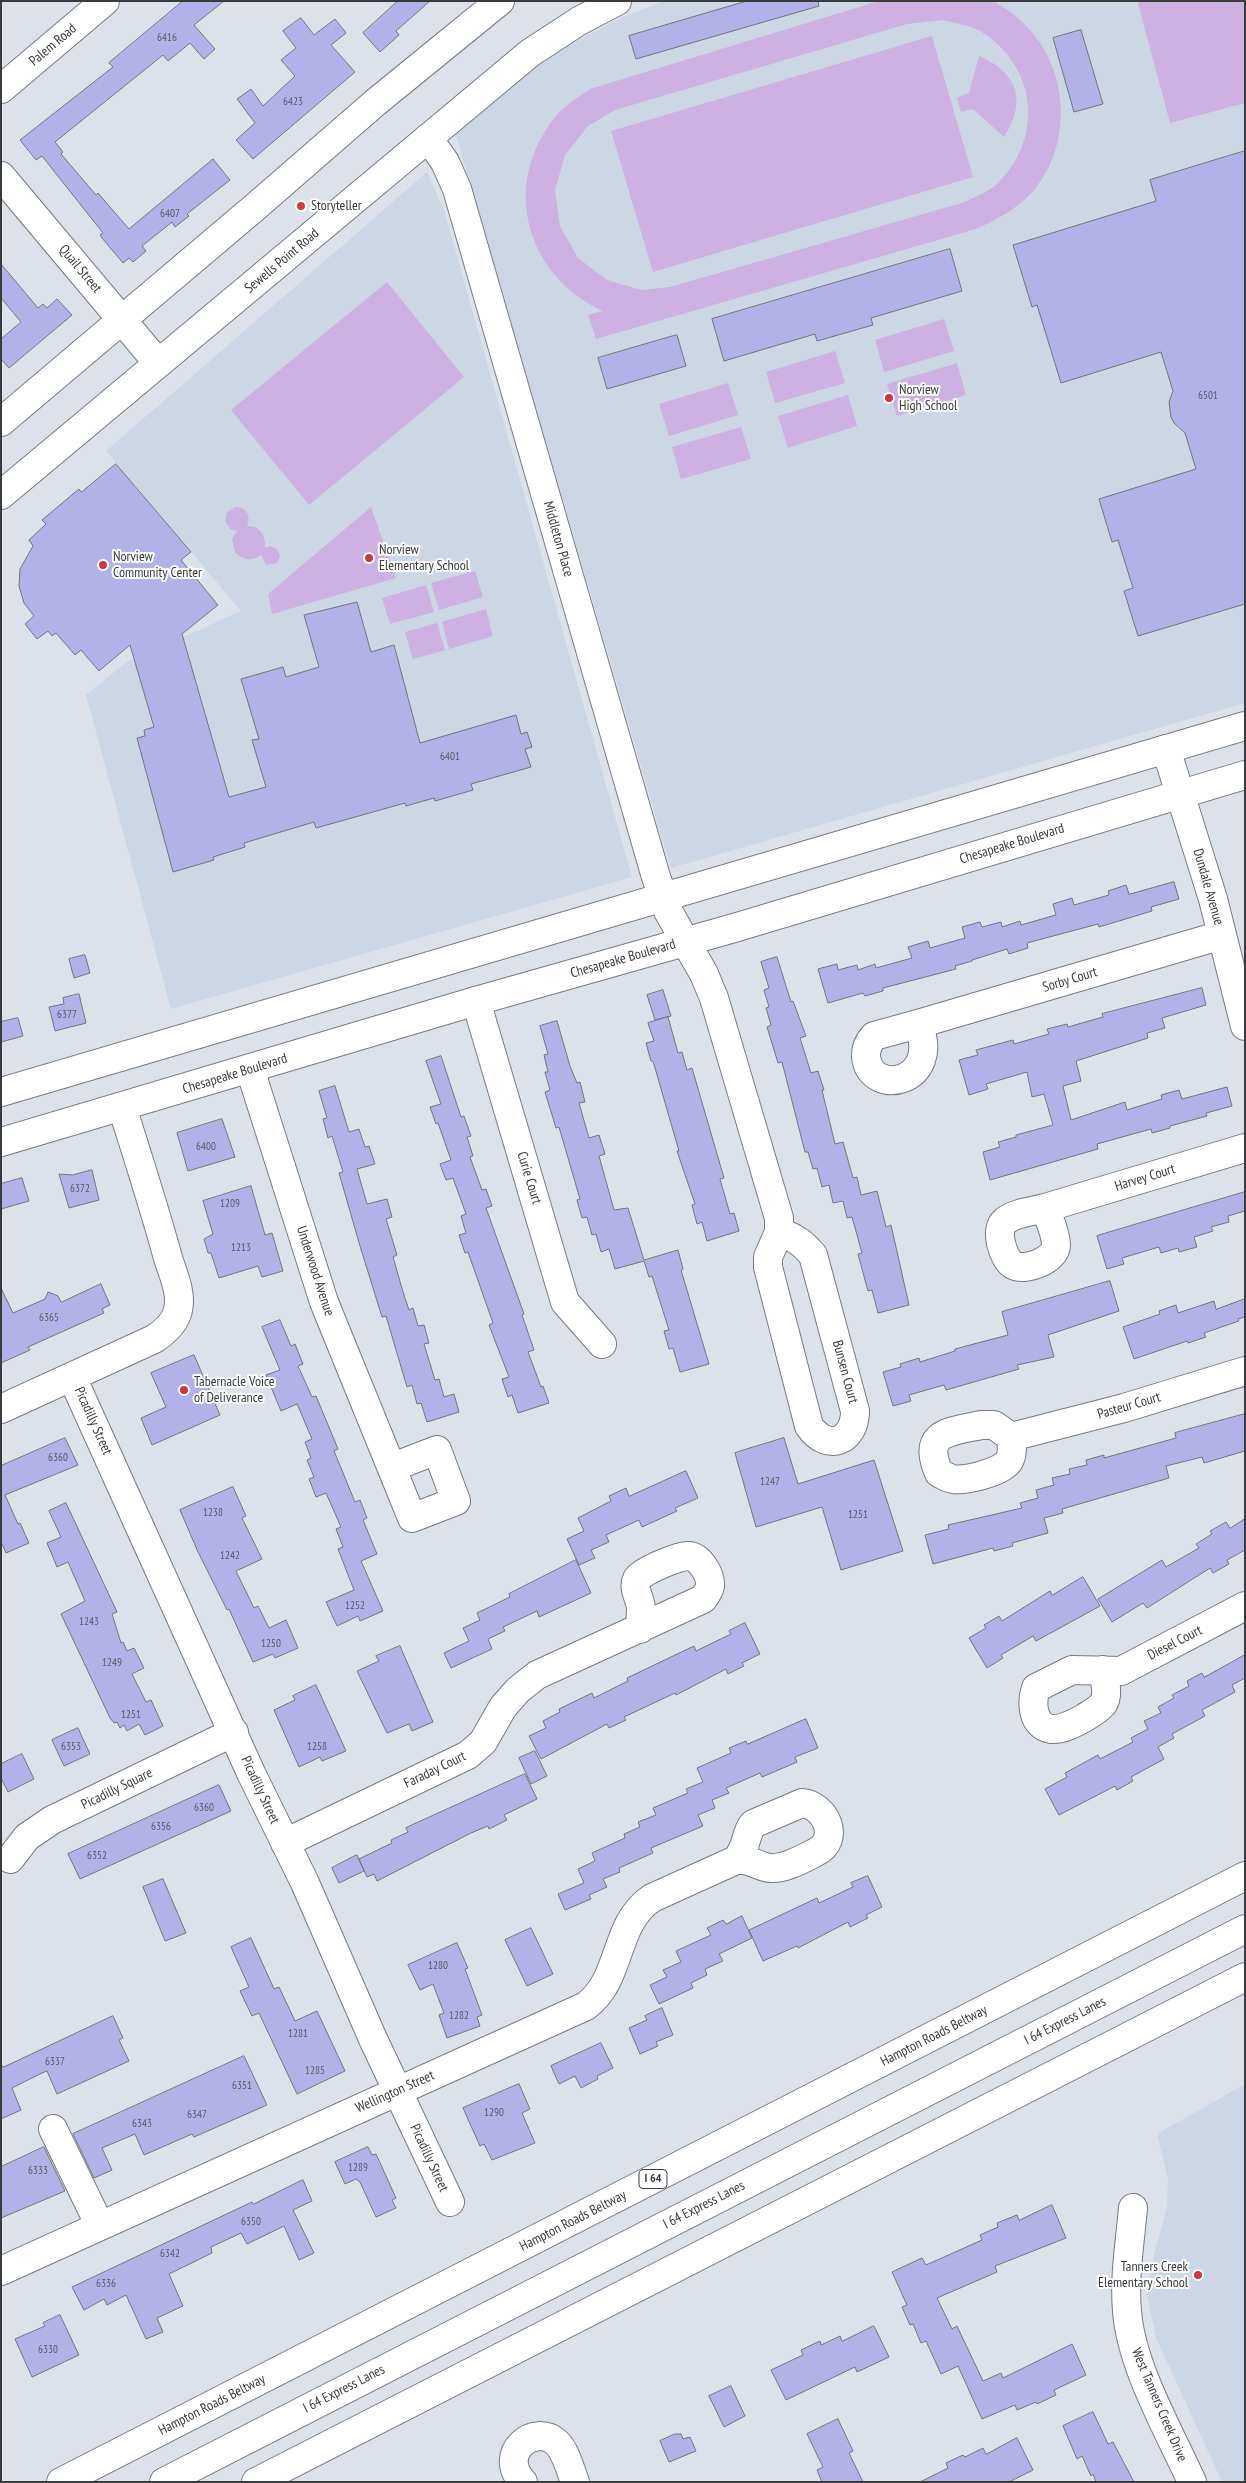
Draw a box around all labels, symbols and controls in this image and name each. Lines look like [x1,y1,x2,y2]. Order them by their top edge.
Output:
street label: Palem Road [26,20,80,70]
house number: 6416 [157,31,177,45]
house number: 6423 [283,95,303,109]
place label: Storyteller [311,198,362,214]
marker: Storyteller [295,200,307,212]
house number: 6407 [160,207,180,221]
street label: Sewells Point Road [241,225,323,297]
street label: Quail Street [55,242,105,296]
place label: Norview High School [899,382,957,414]
house number: 6501 [1198,389,1218,403]
marker: Norview High School [883,392,895,404]
street label: Middleton Place [539,499,577,579]
place label: Norview Elementary School [379,542,469,574]
place label: Norview Community Center [113,549,202,582]
marker: Norview Elementary School [363,552,375,564]
marker: Norview Community Center [97,559,109,571]
house number: 6401 [440,750,460,764]
street label: Chesapeake Boulevard [958,820,1066,868]
street label: Dundale Avenue [1189,847,1227,927]
street label: Chesapeake Boulevard [568,936,678,982]
street label: Sorby Court [1041,964,1099,996]
house number: 6377 [57,1008,77,1022]
street label: Chesapeake Boulevard [181,1050,289,1098]
house number: 6400 [196,1140,216,1154]
street label: Curie Court [513,1150,545,1206]
street label: Harvey Court [1113,1161,1177,1195]
house number: 6372 [70,1182,90,1196]
house number: 1209 [220,1197,240,1211]
street label: Underwood Avenue [293,1224,337,1318]
house number: 1213 [231,1241,251,1255]
house number: 6365 [39,1311,59,1325]
street label: Bunsen Court [829,1339,861,1405]
place label: Tabernacle Voice of Deliverance [194,1374,275,1406]
street label: Picadilly Street [71,1384,115,1458]
marker: Tabernacle Voice of Deliverance [178,1384,190,1396]
street label: Pasteur Court [1096,1389,1162,1423]
house number: 6360 [48,1451,68,1465]
house number: 1247 [760,1475,780,1489]
house number: 1238 [203,1506,223,1520]
house number: 1251 [848,1508,868,1522]
house number: 1242 [220,1549,240,1563]
house number: 1252 [345,1599,365,1613]
house number: 1243 [79,1615,99,1629]
street label: Diesel Court [1145,1622,1205,1664]
house number: 1250 [261,1637,281,1651]
house number: 1249 [102,1656,122,1670]
house number: 1251 [121,1708,141,1722]
house number: 6353 [61,1740,81,1754]
house number: 1258 [307,1740,327,1754]
street label: Faraday Court [401,1748,469,1792]
street label: Picadilly Street [237,1753,283,1827]
street label: Picadilly Square [79,1765,155,1813]
house number: 6360 [194,1801,214,1815]
house number: 6356 [151,1820,171,1834]
house number: 6352 [87,1849,107,1863]
house number: 1280 [428,1959,448,1973]
street label: I 64 Express Lanes [1021,1993,1109,2049]
street label: Hampton Roads Beltway [878,2002,990,2070]
house number: 1282 [449,2009,469,2023]
house number: 1281 [288,2027,308,2041]
house number: 6337 [45,2055,65,2069]
house number: 1285 [305,2064,325,2078]
street label: Wellington Street [353,2067,437,2117]
house number: 6351 [232,2079,252,2093]
house number: 1290 [484,2106,504,2120]
house number: 6347 [187,2108,207,2122]
house number: 6343 [132,2117,152,2131]
street label: Picadilly Street [406,2121,452,2195]
house number: 1289 [348,2161,368,2175]
house number: 6333 [28,2164,48,2178]
road number: I 64 [639,2170,667,2188]
street label: I 64 Express Lanes [660,2177,748,2233]
street label: Hampton Roads Beltway [517,2187,629,2255]
house number: 6350 [241,2215,261,2229]
house number: 6342 [160,2247,180,2261]
place label: Tanners Creek Elementary School [1098,2259,1188,2292]
marker: Tanners Creek Elementary School [1192,2269,1204,2281]
house number: 6336 [96,2277,116,2291]
house number: 6330 [38,2343,58,2357]
street label: West Tanners Creek Drive [1127,2346,1191,2464]
street label: I 64 Express Lanes [300,2361,388,2417]
street label: Hampton Roads Beltway [156,2371,268,2439]

